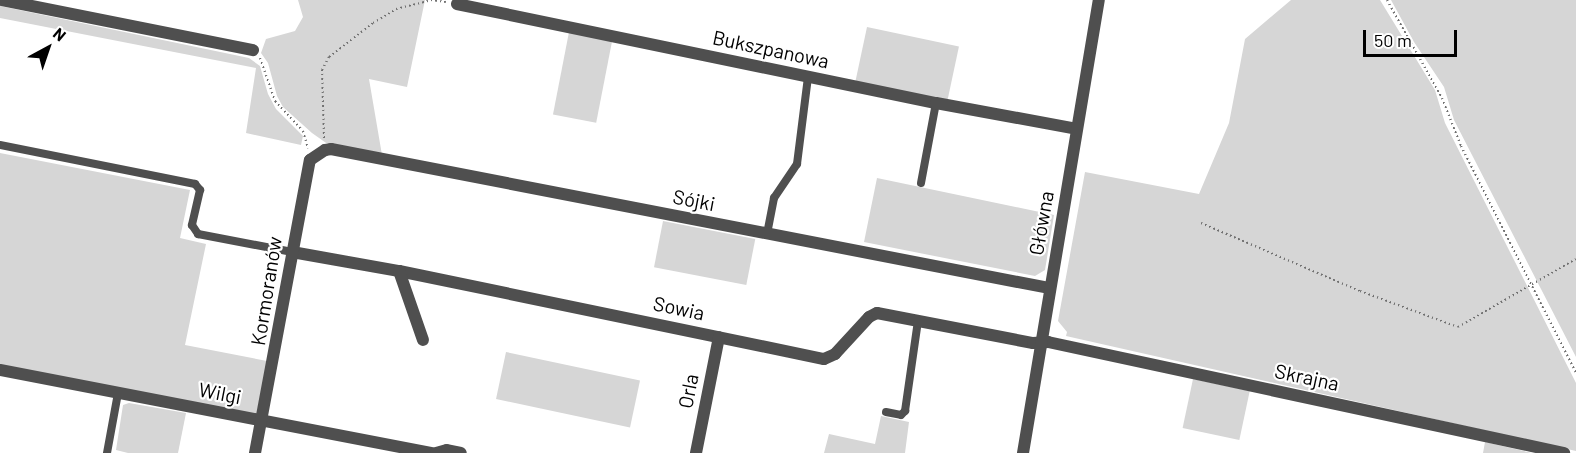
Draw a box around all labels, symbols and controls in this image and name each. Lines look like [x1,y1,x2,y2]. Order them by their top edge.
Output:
north arrow [18,18,78,78]
scale bar [1366,18,1460,56]
text: N [50,23,70,45]
street label: Bukszpanowa [711,25,831,73]
text: 50 m [1374,29,1412,51]
street label: Sójki [671,184,717,216]
street label: Główna [1024,189,1058,257]
street label: Kormoranów [246,235,286,347]
street label: Sowia [651,291,707,325]
street label: Skrajna [1273,358,1341,396]
street label: Orla [673,372,703,410]
street label: Wilgi [197,377,243,409]

